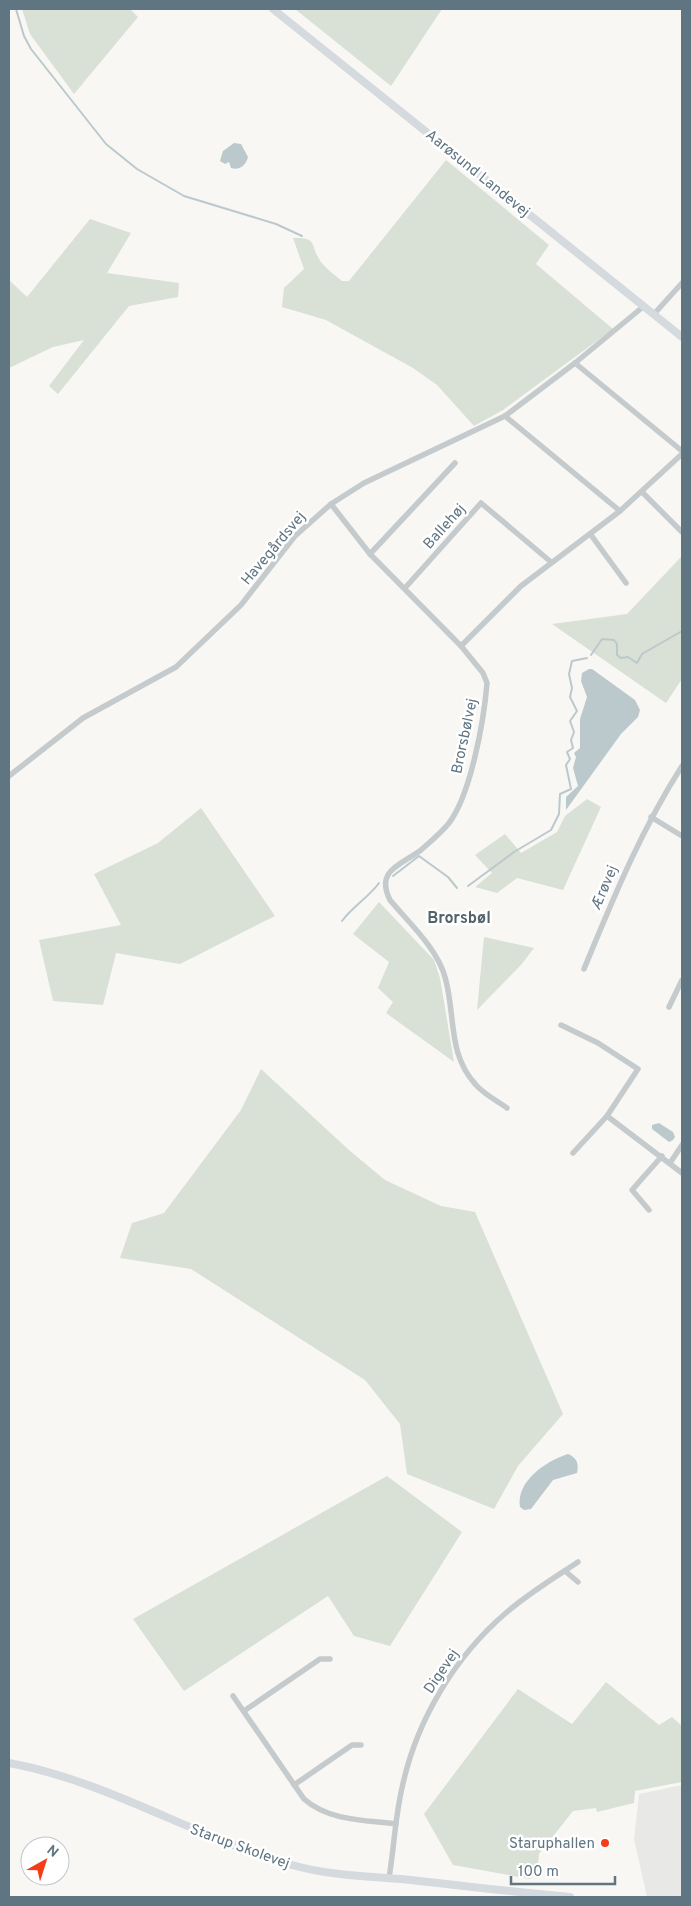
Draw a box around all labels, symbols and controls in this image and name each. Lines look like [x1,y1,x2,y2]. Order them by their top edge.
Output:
street label: Aarøsund Landevej [421,126,533,222]
street label: Ballehøj [420,500,470,554]
street label: Havegårdsvej [238,508,310,590]
street label: Brorsbølvej [448,697,483,776]
street label: Ærøvej [587,863,623,913]
district label: Brorsbøl [427,909,491,929]
street label: Digevej [420,1646,464,1698]
street label: Starup Skolevej [187,1821,292,1874]
place label: Staruphallen [509,1835,595,1854]
north arrow [20,1836,70,1886]
marker: Staruphallen [599,1837,611,1849]
text: N [43,1842,61,1862]
scale bar [511,1854,615,1886]
text: 100 m [518,1863,559,1882]

